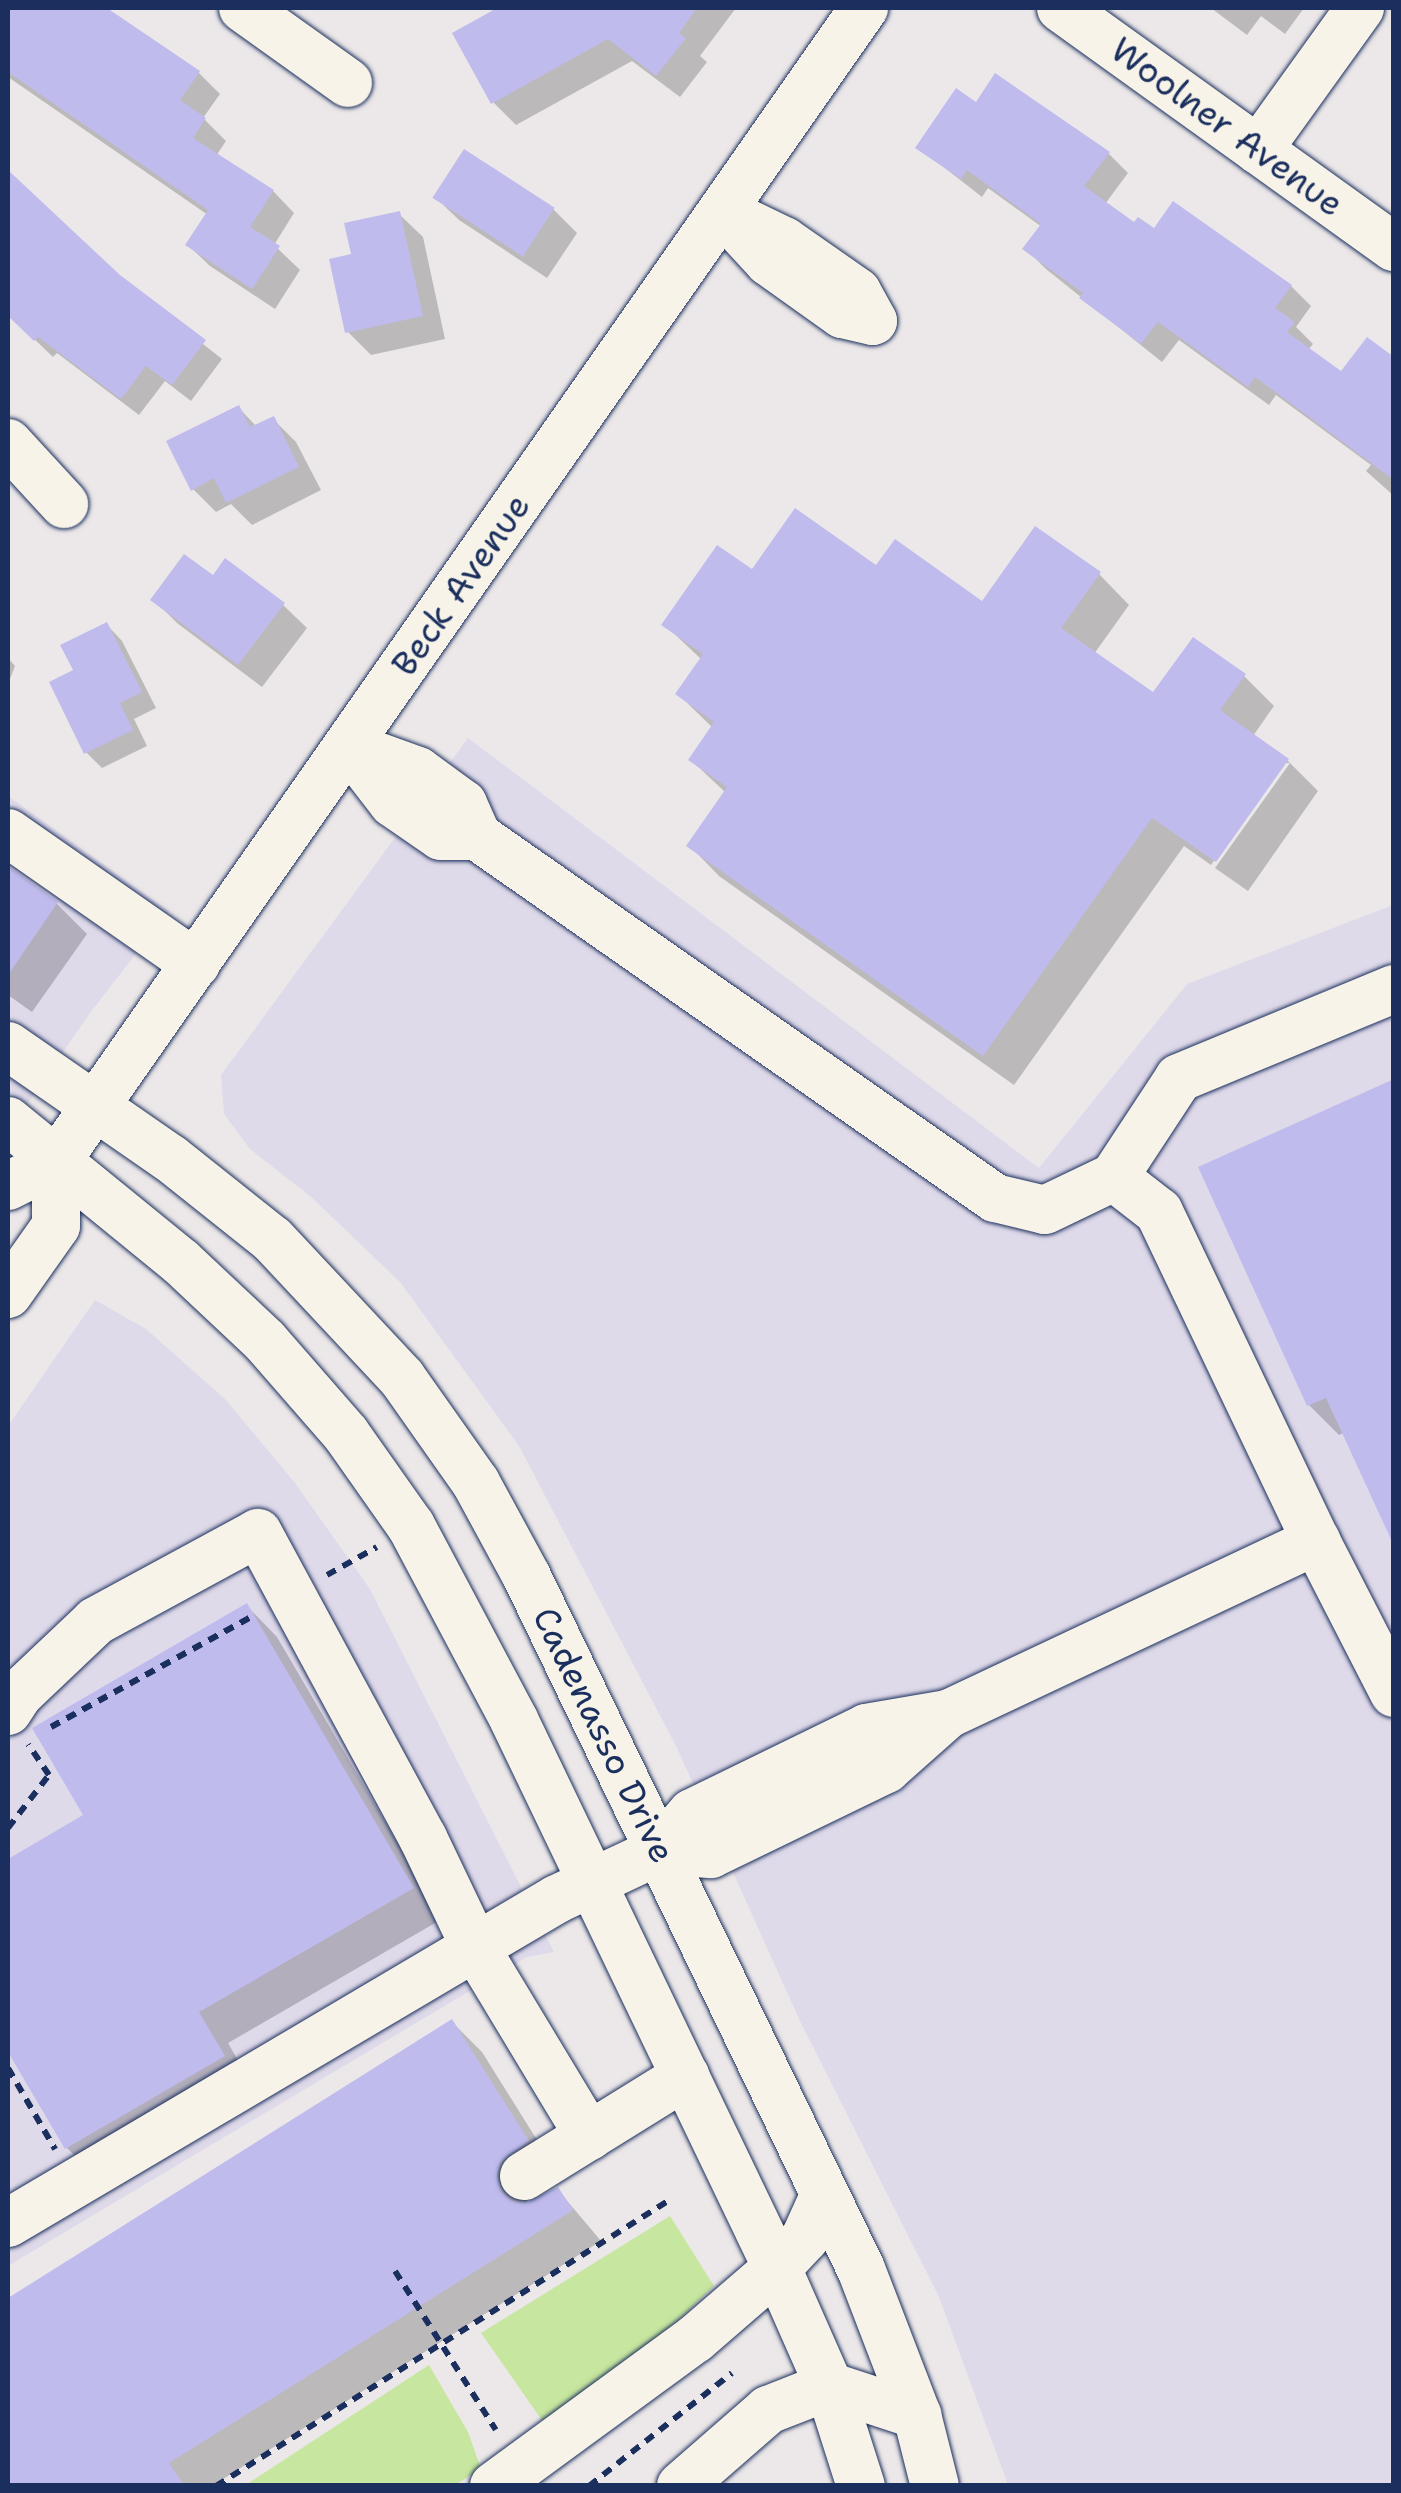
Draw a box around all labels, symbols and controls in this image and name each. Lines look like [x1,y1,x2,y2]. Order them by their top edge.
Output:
street label: Woolner Avenue [1102,29,1352,225]
street label: Beck Avenue [383,486,539,684]
street label: Cadenasso Drive [524,1600,684,1870]

